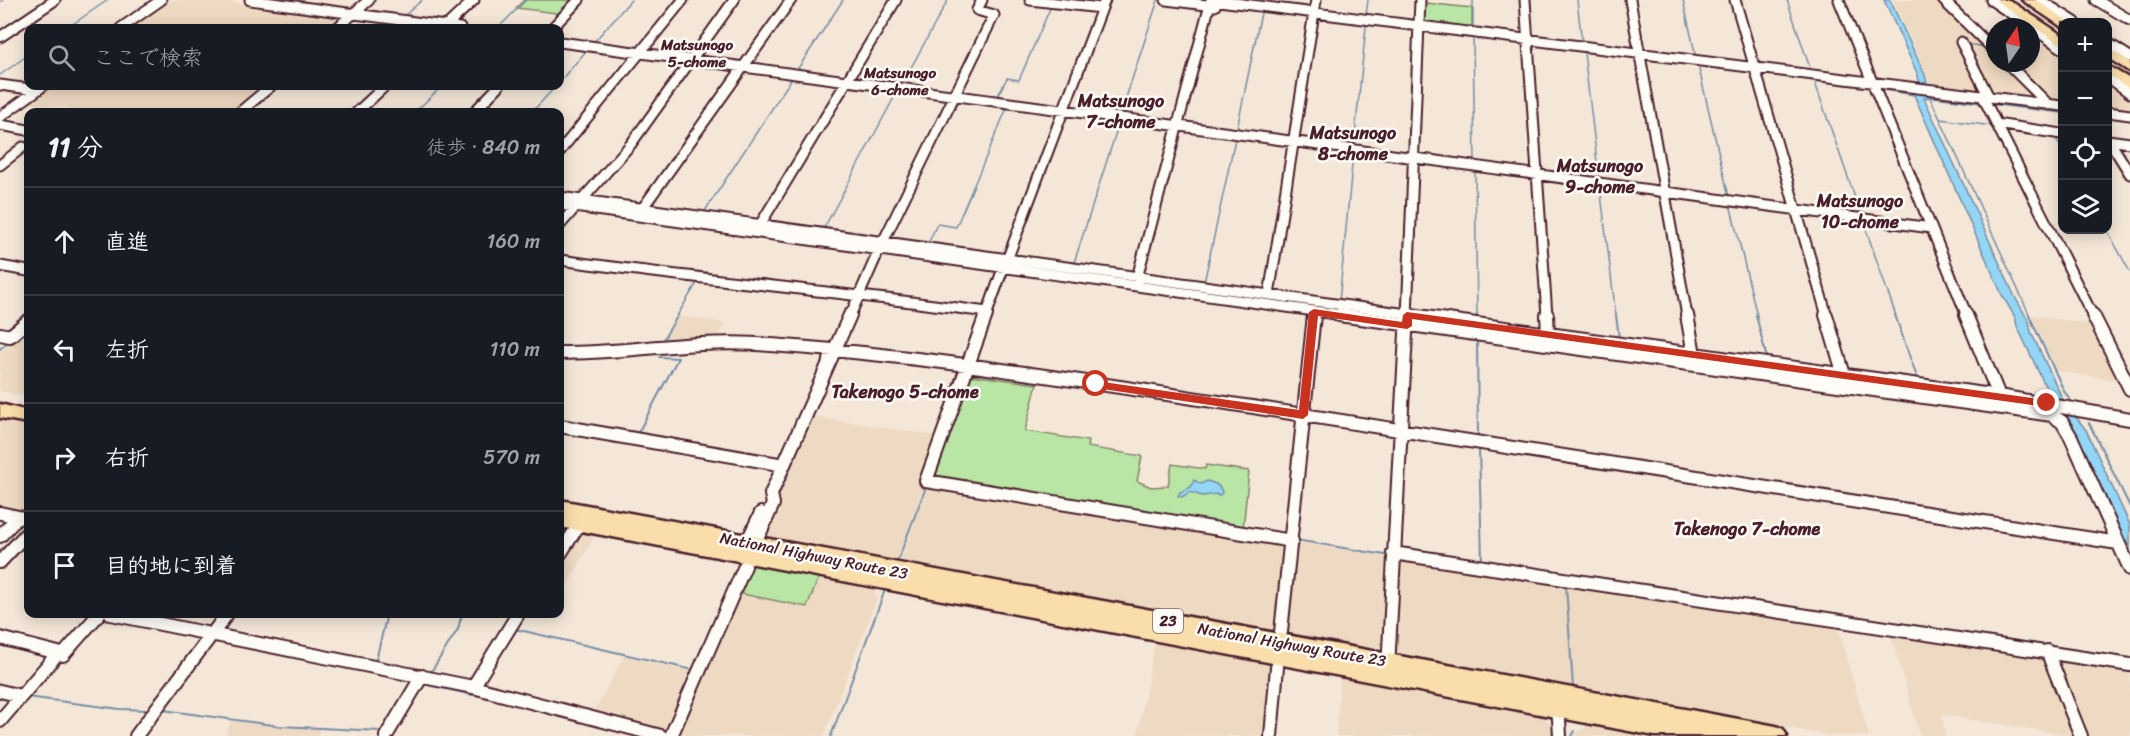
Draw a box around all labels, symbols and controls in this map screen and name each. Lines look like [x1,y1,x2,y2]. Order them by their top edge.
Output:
north arrow [1986,18,2040,72]
map controls [2058,18,2112,234]
button: + [2058,18,2112,72]
search box [24,24,564,90]
district label: Matsunogo 5-chome [660,32,733,75]
text: ここで検索 [93,38,203,77]
icon: search [45,41,78,74]
district label: Matsunogo 6-chome [863,60,936,103]
button: − [2058,72,2112,126]
district label: Matsunogo 7-chome [1077,85,1165,138]
district label: Matsunogo 8-chome [1309,117,1397,170]
text: 11 分 [48,124,103,170]
button: locate [2058,126,2112,180]
text: 徒歩 · 840 m [426,130,540,165]
district label: Matsunogo 9-chome [1556,150,1644,203]
button: layers [2058,180,2112,234]
district label: Matsunogo 10-chome [1816,185,1904,238]
text: 直進 [105,222,149,261]
text: 160 m [487,224,540,259]
icon: ahead [48,225,81,258]
text: 左折 [105,330,149,369]
text: 110 m [490,332,540,367]
icon: left [48,333,81,366]
route start [1082,370,1108,396]
district label: Takenogo 5-chome [831,376,979,408]
route end [2033,389,2059,415]
text: 右折 [105,438,149,477]
text: 570 m [483,440,540,475]
icon: right [48,441,81,474]
district label: Takenogo 7-chome [1674,513,1821,545]
street label: National Highway Route 23 [717,523,911,588]
text: 目的地に到着 [105,546,237,585]
icon: arrive [48,549,81,582]
road number: 23 [1153,609,1183,633]
street label: National Highway Route 23 [1195,614,1389,675]

